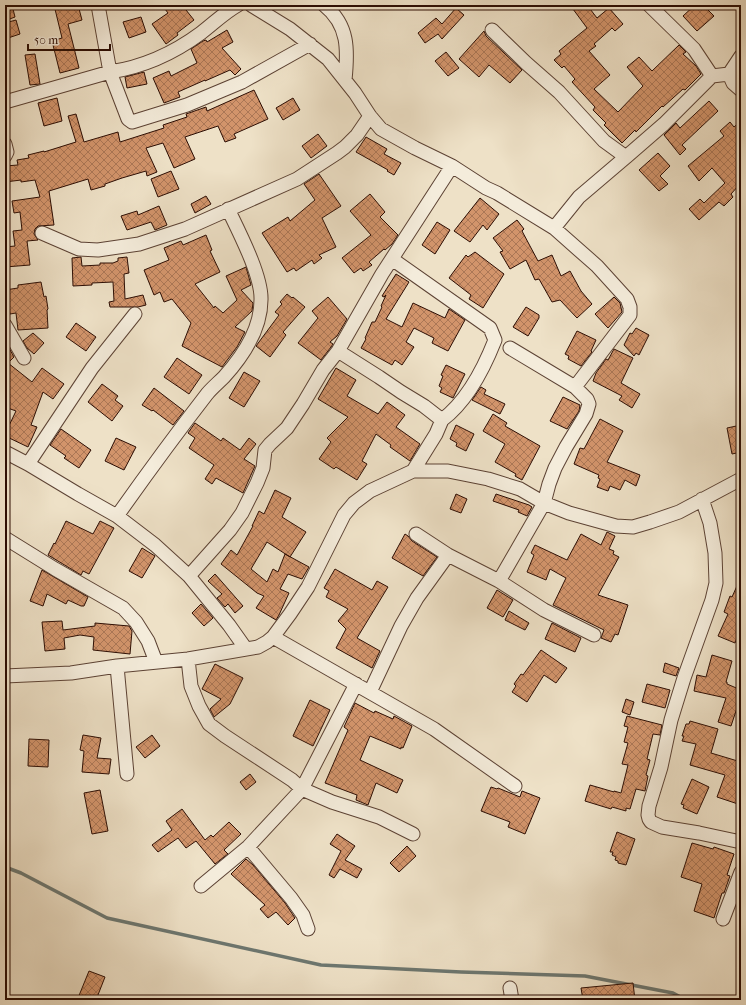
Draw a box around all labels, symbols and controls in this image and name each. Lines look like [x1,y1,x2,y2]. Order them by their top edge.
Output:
scale bar [28,26,110,52]
text: 50 m [34,33,58,47]

